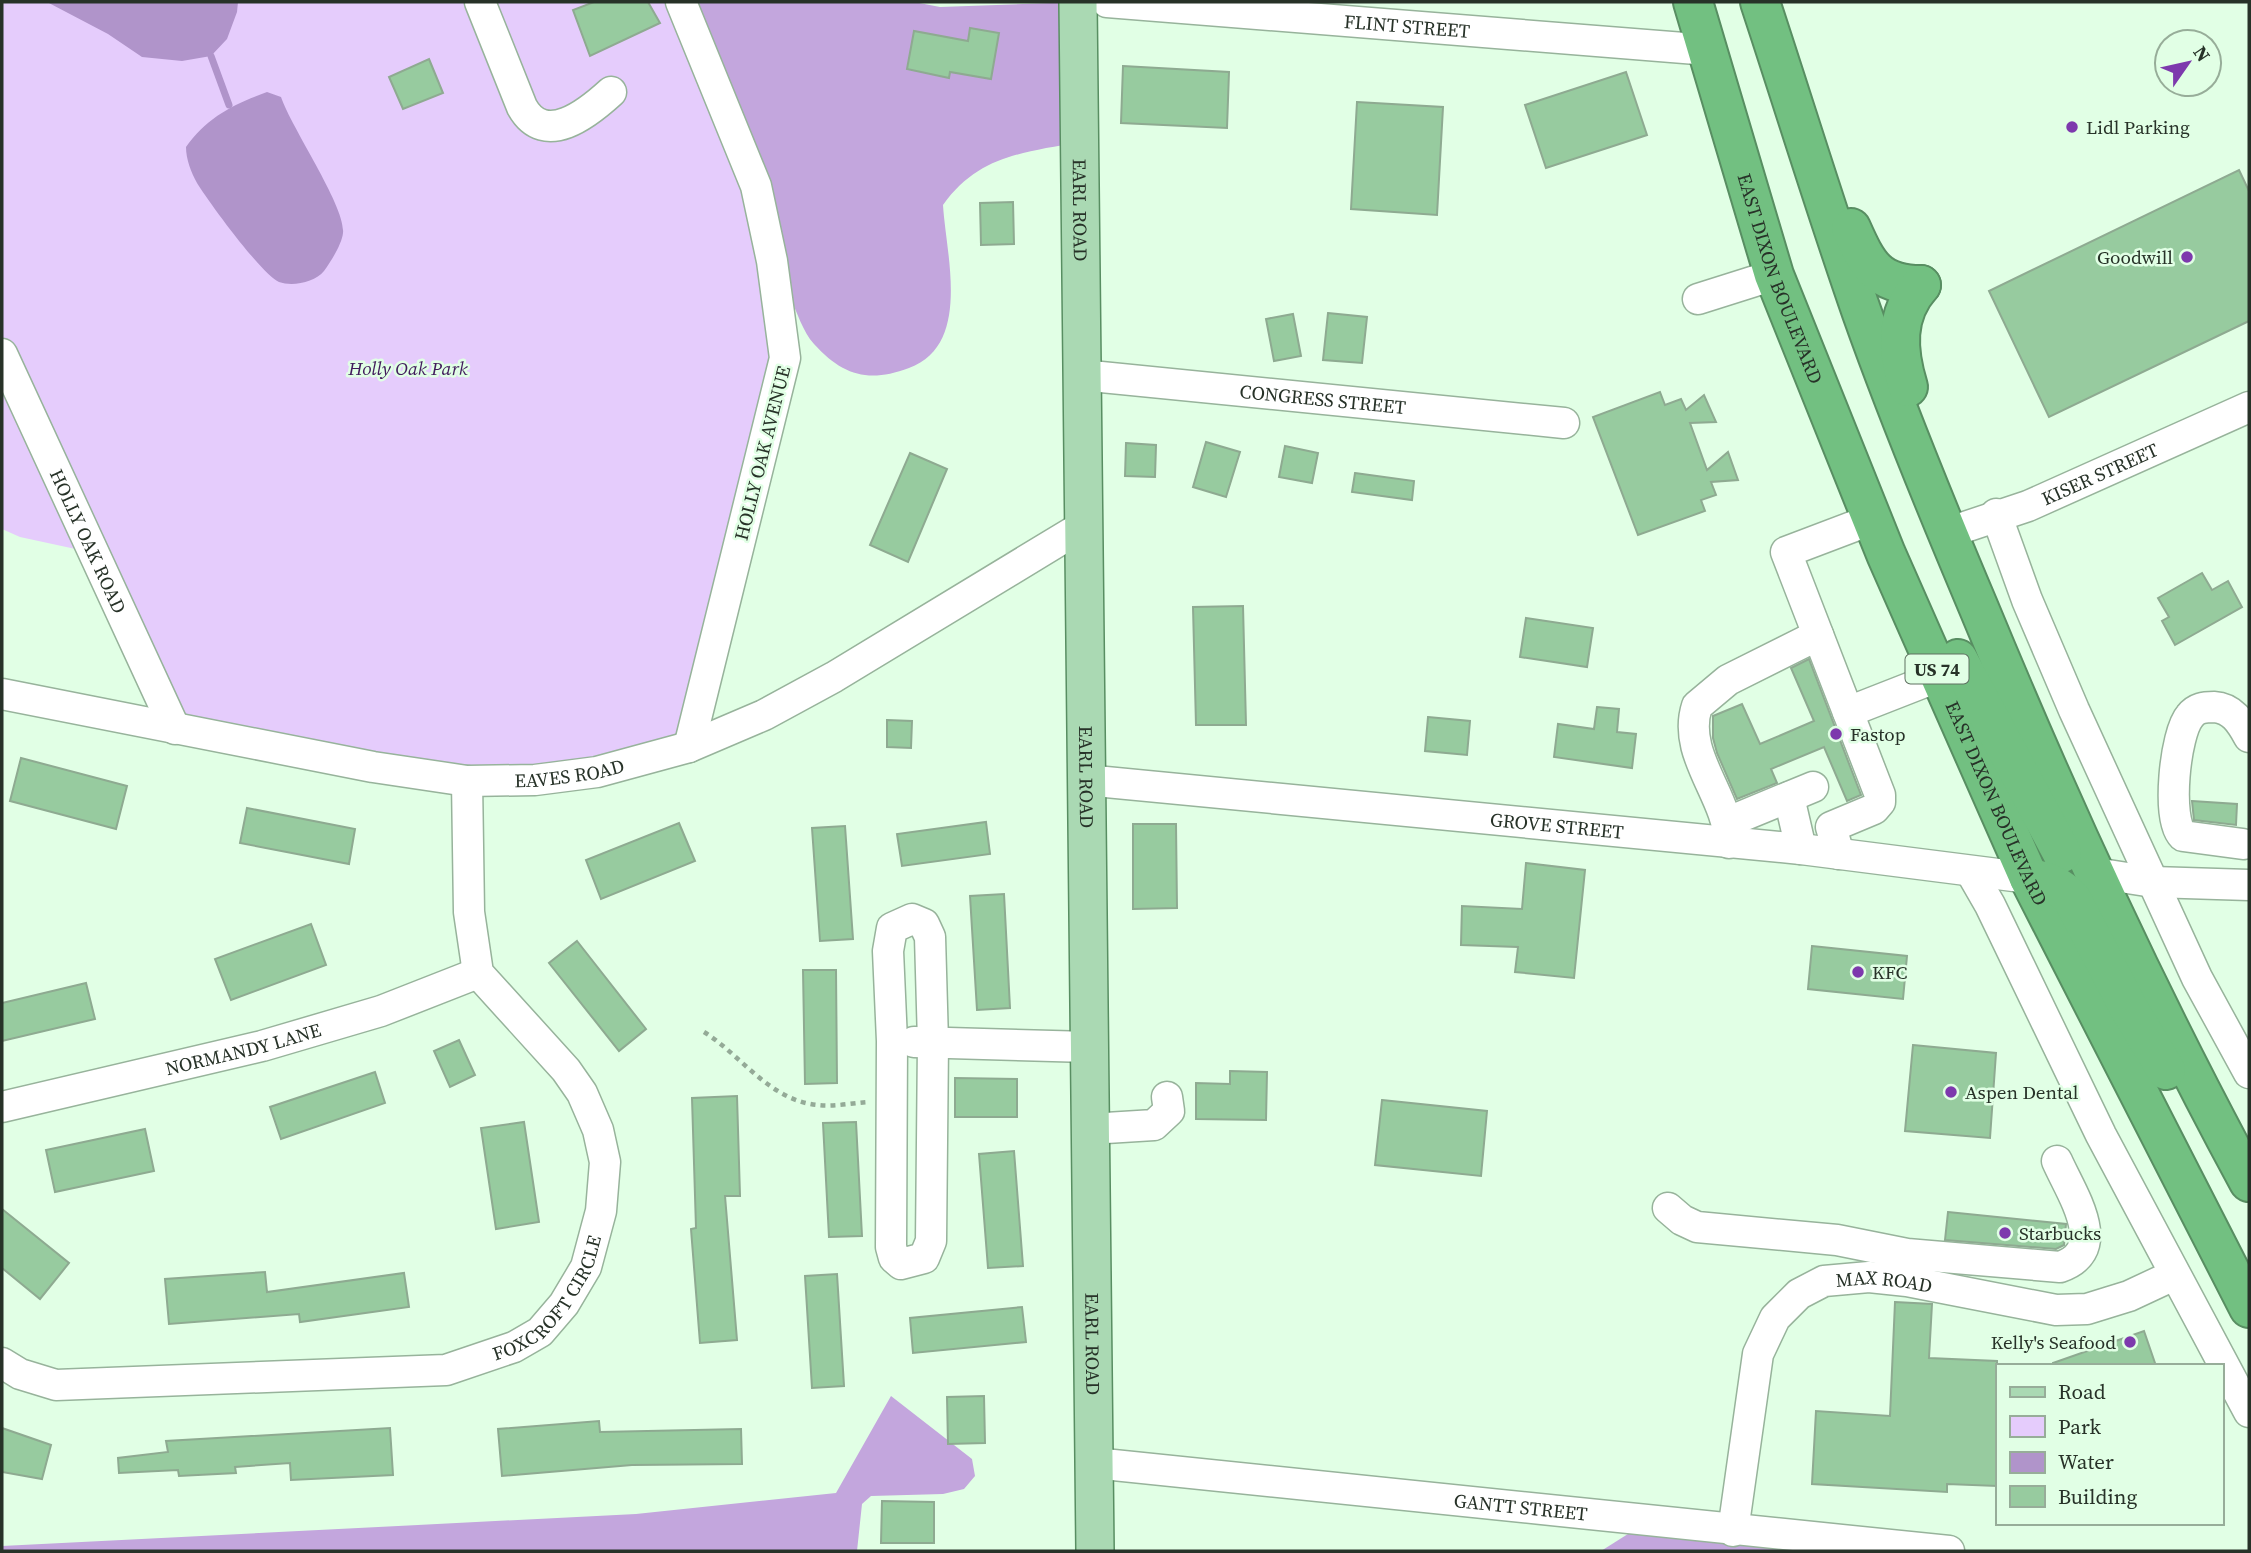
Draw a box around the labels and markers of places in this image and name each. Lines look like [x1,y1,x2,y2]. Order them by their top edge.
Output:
place label: Lidl Parking [2086,114,2190,140]
marker: Lidl Parking [2064,119,2080,135]
place label: Goodwill [2097,244,2173,270]
marker: Goodwill [2179,249,2195,265]
place label: Fastop [1850,721,1906,747]
marker: Fastop [1828,726,1844,742]
place label: KFC [1872,959,1907,985]
marker: KFC [1850,964,1866,980]
place label: Aspen Dental [1965,1079,2079,1105]
marker: Aspen Dental [1943,1084,1959,1100]
place label: Starbucks [2019,1220,2101,1246]
marker: Starbucks [1997,1225,2013,1241]
place label: Kelly's Seafood [1991,1329,2116,1355]
marker: Kelly's Seafood [2122,1334,2138,1350]

